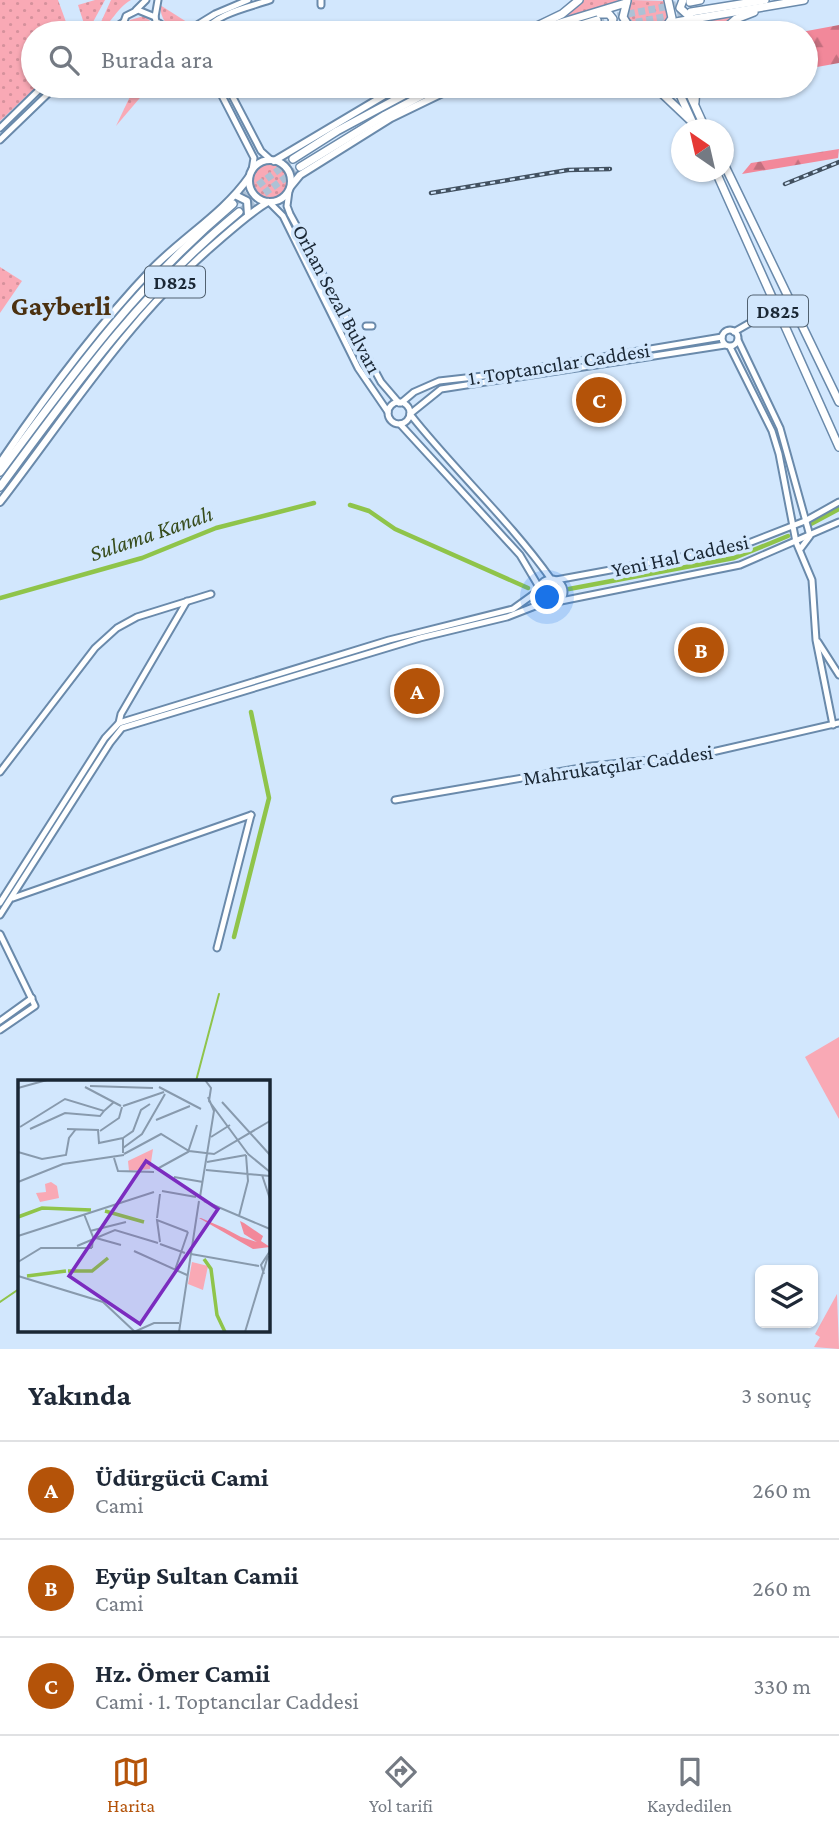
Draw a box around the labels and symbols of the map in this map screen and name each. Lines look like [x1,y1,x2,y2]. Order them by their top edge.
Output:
north arrow [671,119,734,182]
street label: Orhan Sezal Bulvarı [288,220,387,378]
road number: D825 [145,266,205,298]
district label: Gayberli [11,290,111,321]
road number: D825 [748,296,808,326]
street label: 1. Toptancılar Caddesi [466,338,652,390]
pin: C [576,374,622,426]
water label: Sulama Kanalı [86,500,216,566]
street label: Yeni Hal Caddesi [609,530,751,582]
your location [530,580,564,614]
pin: B [678,624,724,676]
pin: A [394,665,440,717]
street label: Mahrukatçılar Caddesi [522,740,715,790]
inset map [18,1080,270,1332]

